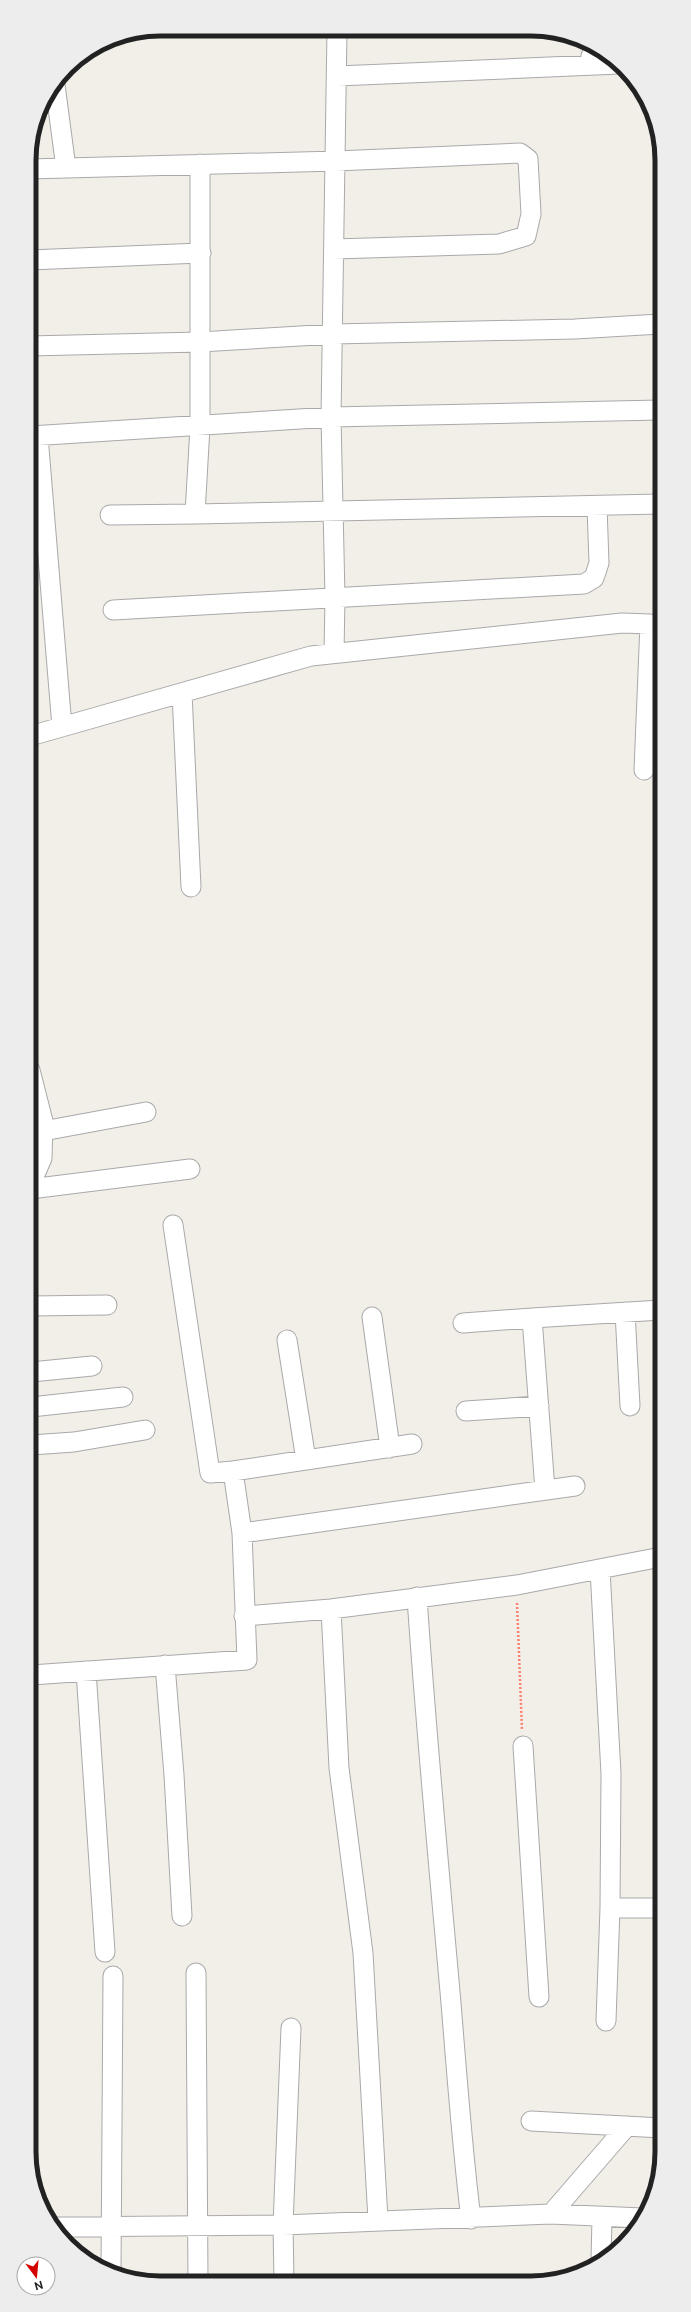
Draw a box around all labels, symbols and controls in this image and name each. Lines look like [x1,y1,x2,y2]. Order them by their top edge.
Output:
north arrow [16,2256,56,2296]
text: N [33,2279,45,2293]

